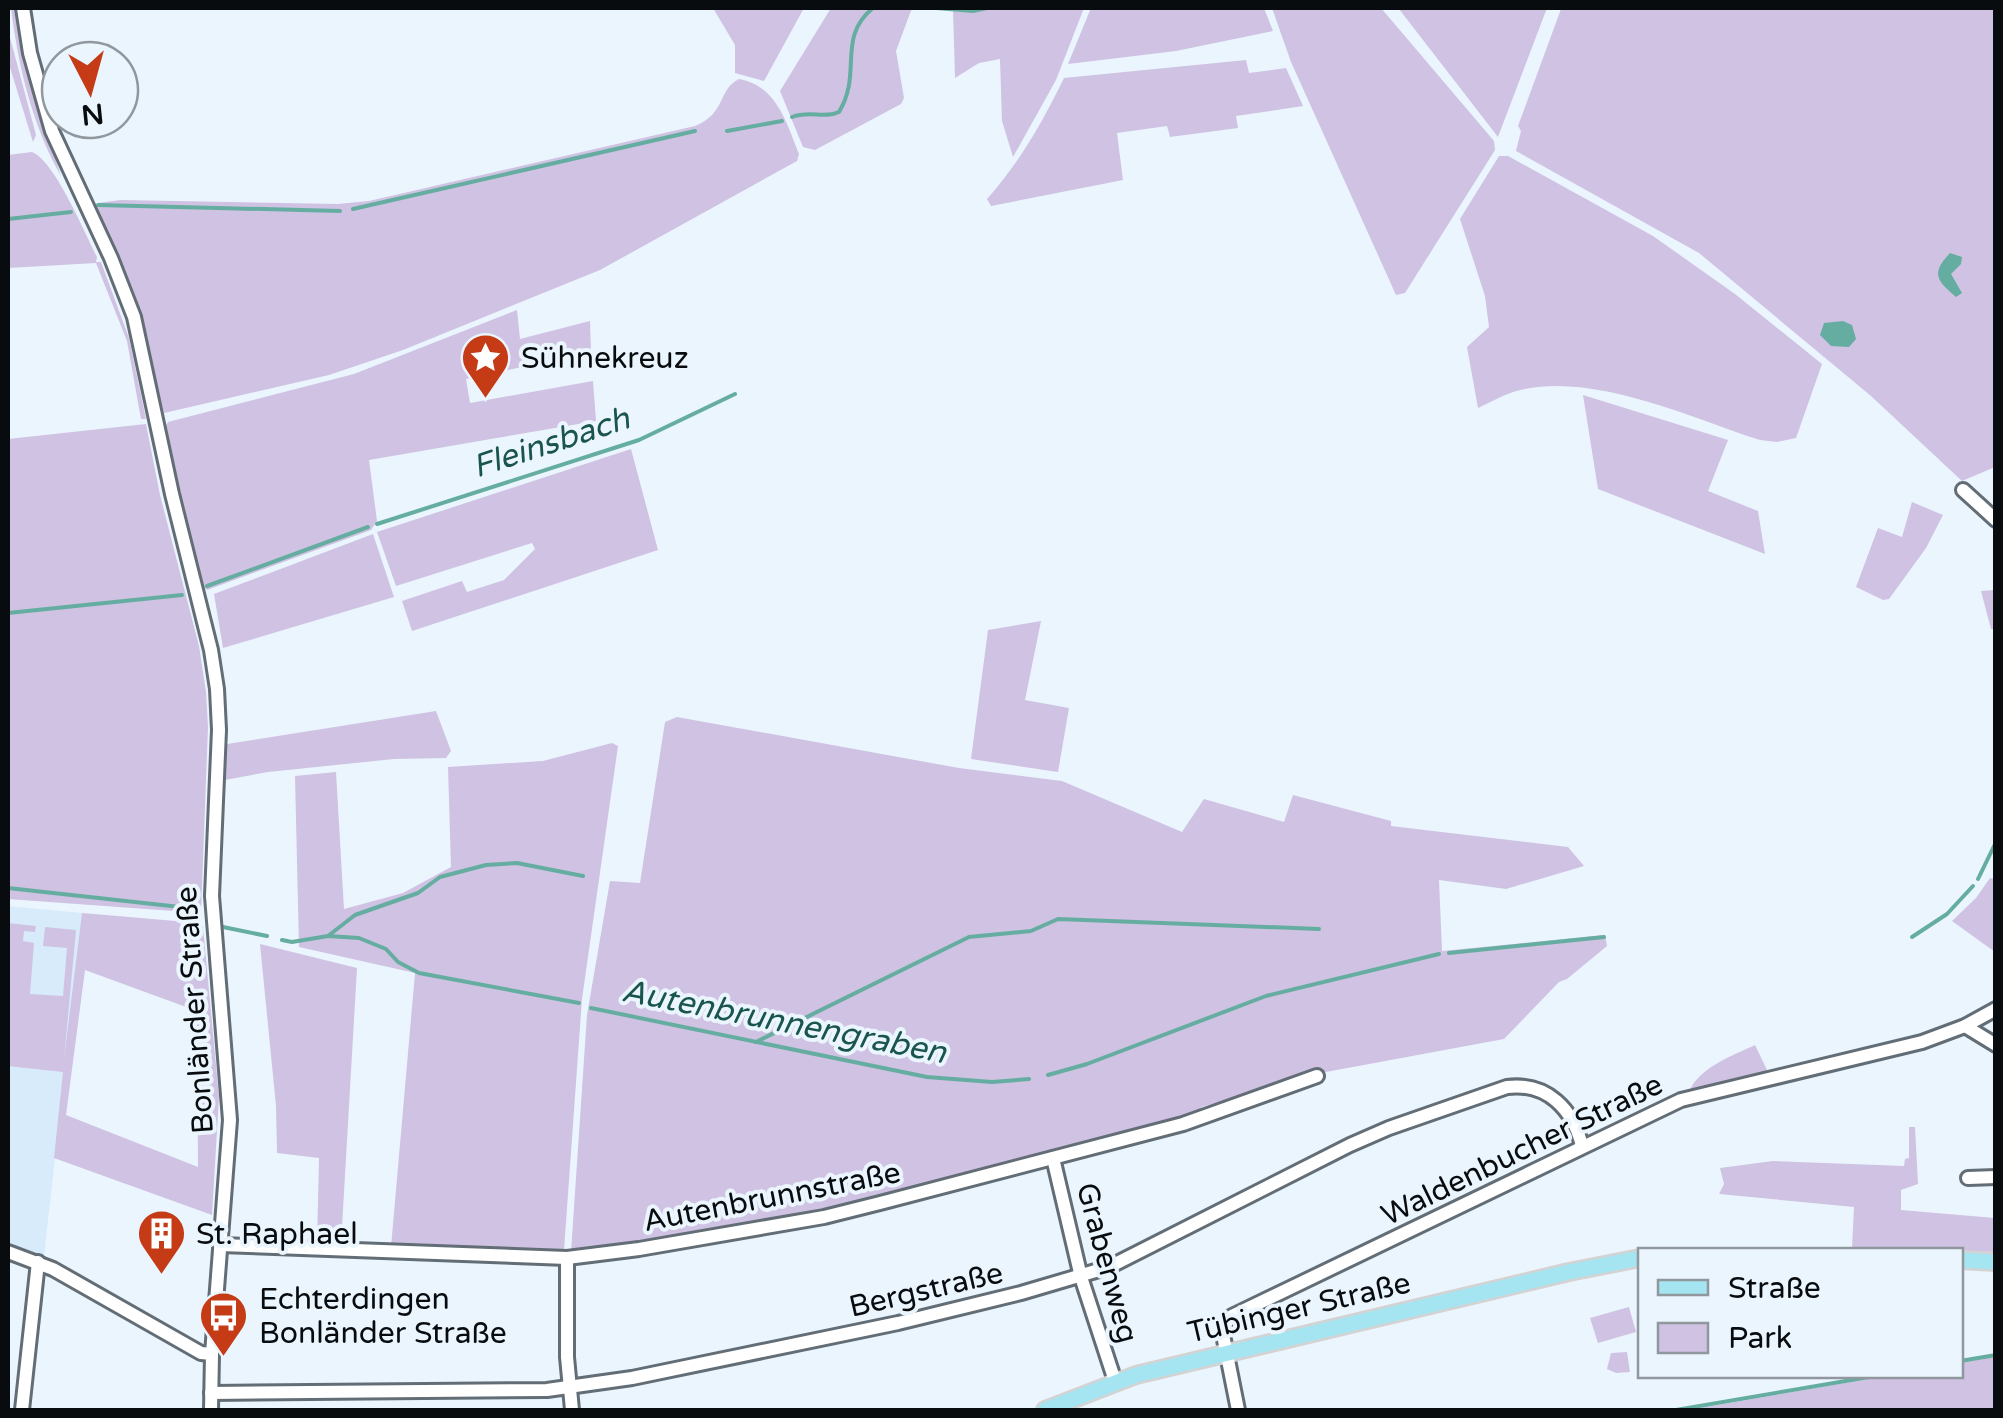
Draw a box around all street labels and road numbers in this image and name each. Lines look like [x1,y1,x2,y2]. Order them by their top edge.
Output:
street label: Bonländer Straße [168,885,222,1135]
street label: Waldenbucher Straße [1375,1066,1669,1234]
street label: Autenbrunnstraße [640,1154,904,1240]
street label: Grabenweg [1068,1179,1146,1347]
street label: Bergstraße [845,1254,1007,1326]
street label: Tübinger Straße [1184,1264,1414,1352]

